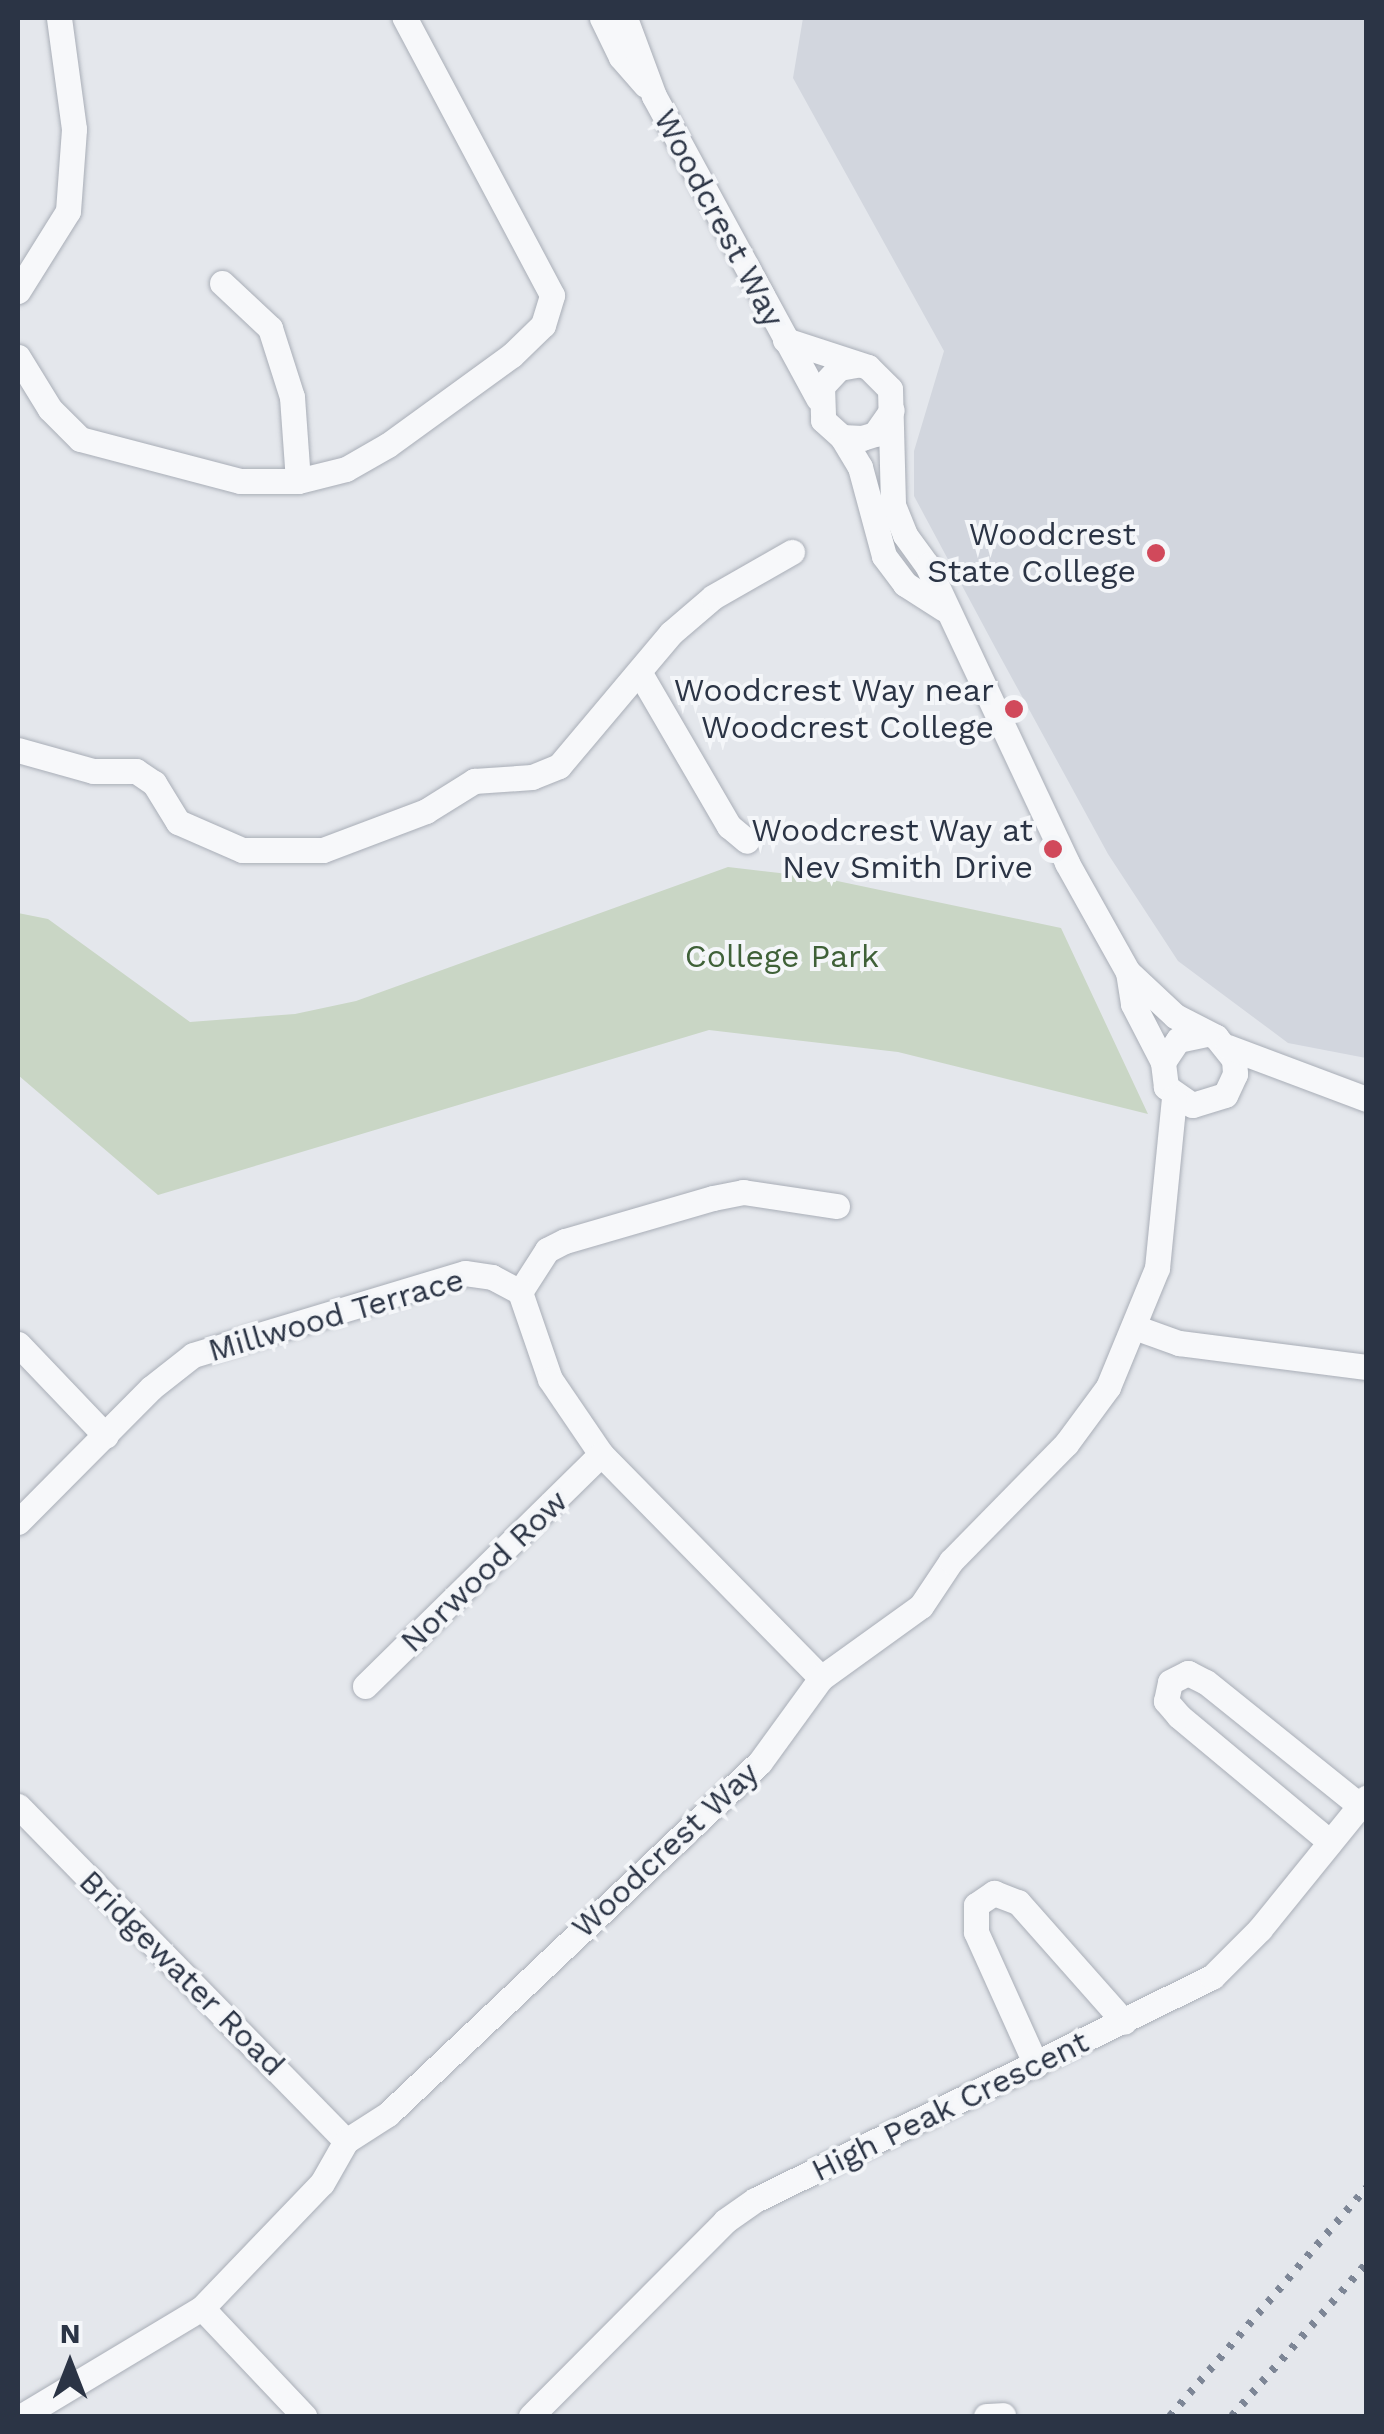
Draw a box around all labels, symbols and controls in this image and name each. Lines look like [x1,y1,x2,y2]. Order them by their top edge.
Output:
street label: Woodcrest Way [645,102,793,334]
place label: Woodcrest State College [927,516,1136,591]
marker: Woodcrest State College [1145,542,1167,564]
place label: Woodcrest Way near Woodcrest College [672,672,994,747]
marker: Woodcrest Way near Woodcrest College [1003,698,1025,720]
place label: Woodcrest Way at Nev Smith Drive [750,812,1033,887]
marker: Woodcrest Way at Nev Smith Drive [1042,838,1064,860]
park label: College Park [685,937,879,975]
street label: Millwood Terrace [203,1260,469,1370]
street label: Norwood Row [393,1482,575,1660]
street label: Woodcrest Way [564,1754,766,1946]
street label: Bridgewater Road [71,1862,293,2084]
street label: High Peak Crescent [805,2022,1095,2190]
north arrow [20,2314,120,2414]
text: N [60,2317,80,2350]

